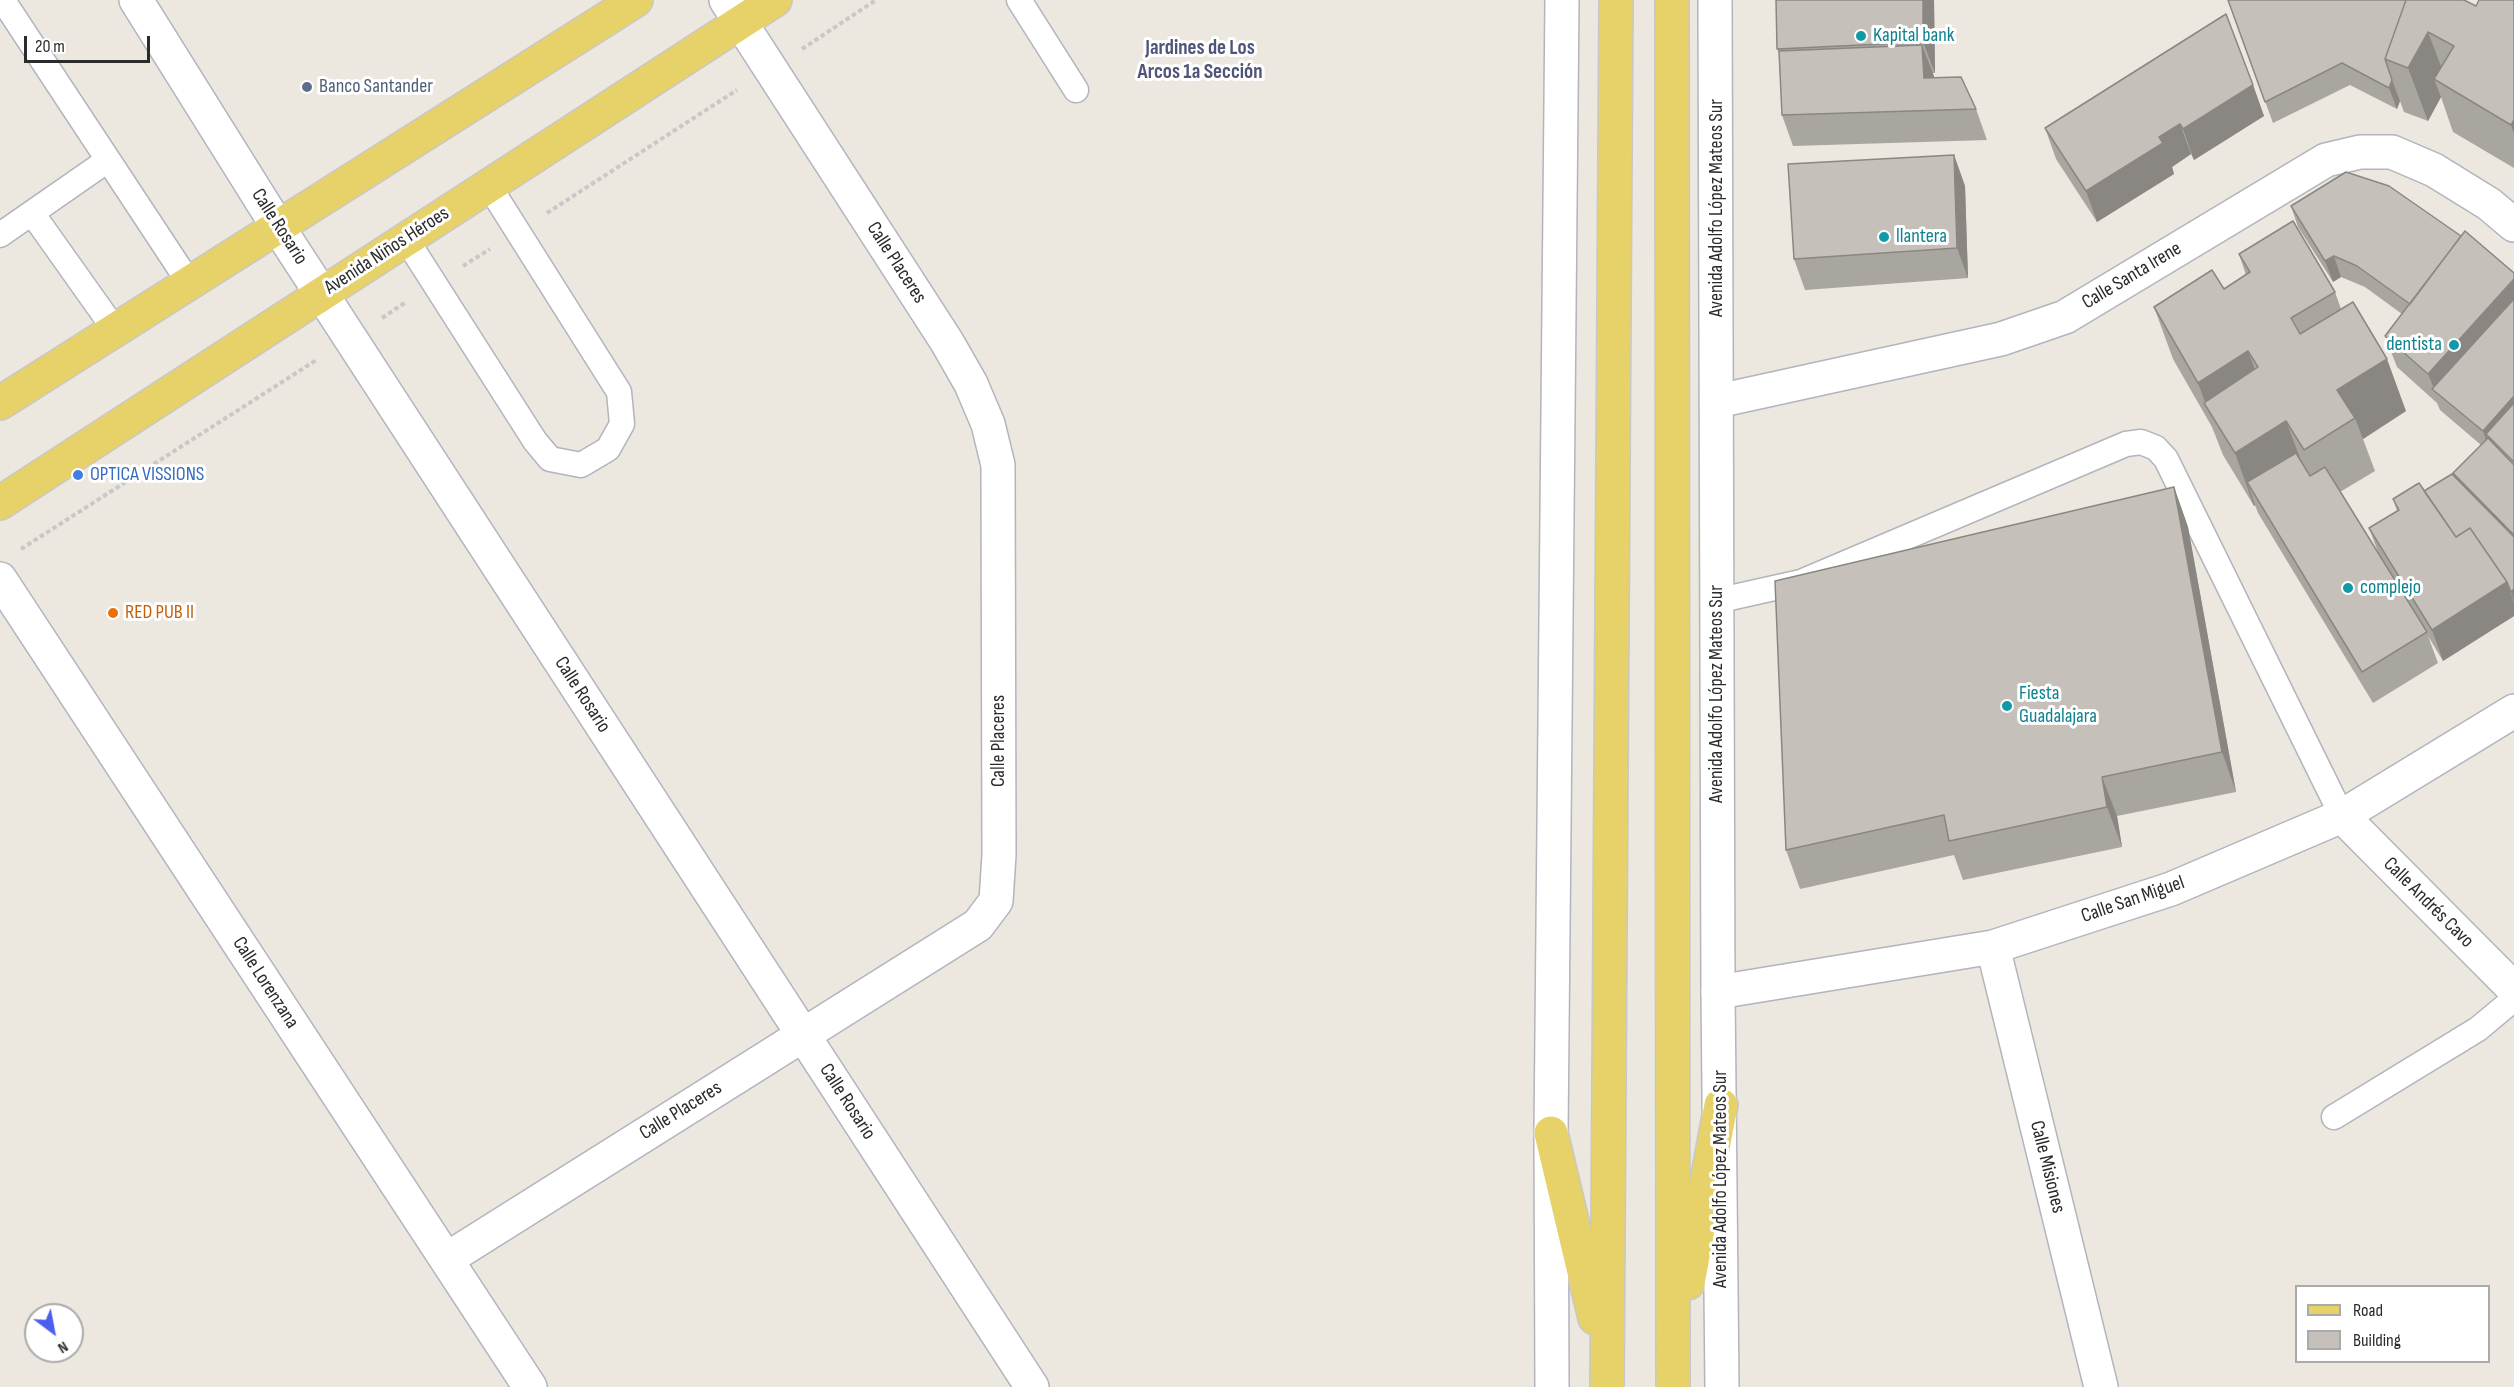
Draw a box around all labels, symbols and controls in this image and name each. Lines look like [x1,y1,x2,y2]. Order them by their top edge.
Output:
scale bar [27,24,153,62]
place label: Kapital bank [1873,24,1954,48]
marker: Kapital bank [1854,29,1868,43]
text: 20 m [35,36,65,57]
district label: Jardines de Los Arcos 1a Sección [1137,36,1263,86]
place label: Banco Santander [319,75,433,99]
marker: Banco Santander [300,80,314,94]
street label: Avenida Adolfo López Mateos Sur [1705,99,1729,317]
street label: Calle Rosario [246,185,312,269]
street label: Avenida Niños Héroes [320,202,454,300]
street label: Calle Placeres [861,218,931,308]
place label: llantera [1896,225,1947,249]
marker: llantera [1877,230,1891,244]
street label: Calle Santa Irene [2078,237,2186,315]
place label: dentista [2386,333,2442,357]
marker: dentista [2447,338,2461,352]
place label: OPTICA VISSIONS [90,463,204,487]
marker: OPTICA VISSIONS [71,468,85,482]
place label: complejo [2360,576,2421,600]
marker: complejo [2341,581,2355,595]
street label: Avenida Adolfo López Mateos Sur [1705,585,1729,803]
place label: RED PUB II [125,601,194,625]
marker: RED PUB II [106,606,120,620]
street label: Calle Rosario [549,653,615,737]
place label: Fiesta Guadalajara [2019,682,2097,729]
street label: Calle Placeres [987,695,1011,787]
marker: Fiesta Guadalajara [2000,699,2014,713]
street label: Calle Andrés Cavo [2378,853,2478,953]
street label: Calle San Miguel [2078,871,2188,929]
street label: Calle Lorenzana [227,933,303,1033]
street label: Calle Rosario [814,1060,880,1144]
street label: Avenida Adolfo López Mateos Sur [1709,1070,1733,1288]
street label: Calle Placeres [636,1076,726,1146]
street label: Calle Misiones [2024,1118,2070,1216]
legend [2295,1285,2490,1363]
text: Road [2353,1300,2383,1321]
north arrow [24,1303,84,1363]
text: Building [2353,1330,2401,1351]
text: N [54,1337,71,1357]

